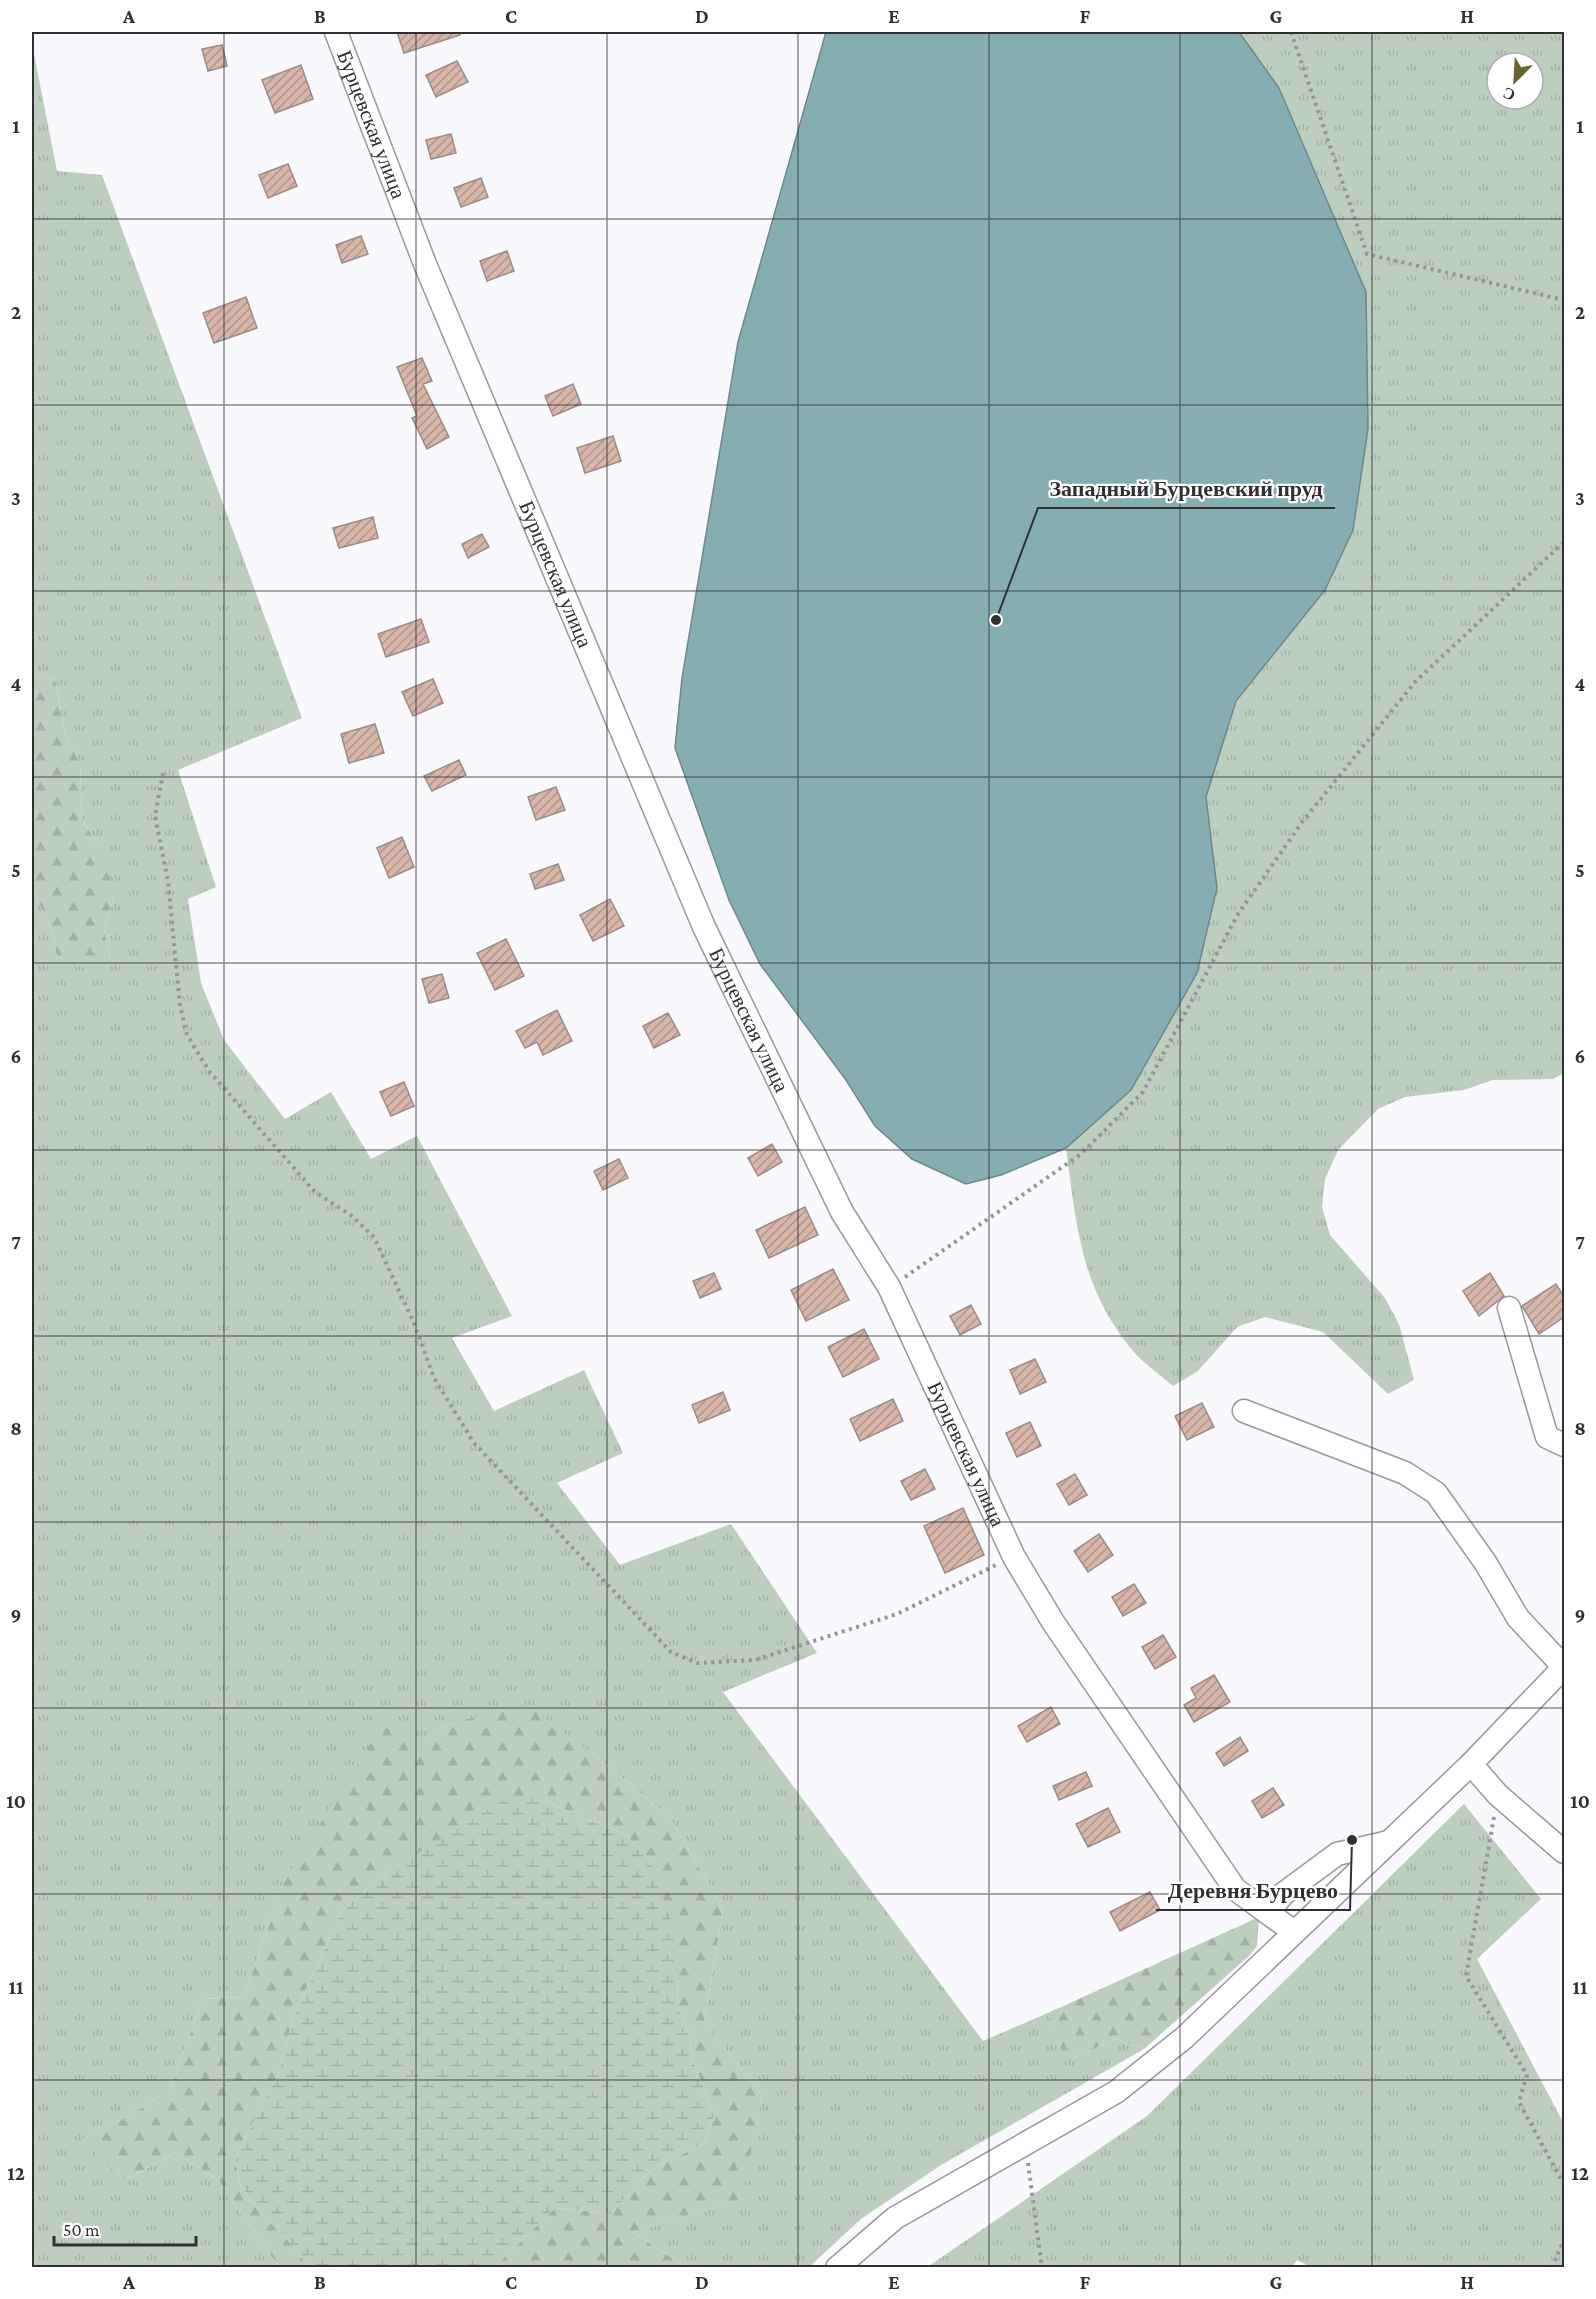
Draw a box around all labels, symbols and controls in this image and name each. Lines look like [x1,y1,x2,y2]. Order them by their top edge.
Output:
text: A [122,5,136,27]
text: B [314,5,326,27]
text: C [505,5,517,27]
text: D [695,5,709,27]
text: E [888,5,900,27]
text: F [1080,5,1091,27]
text: G [1270,5,1283,27]
text: H [1460,5,1474,27]
street label: Бурцевская улица [332,47,411,203]
north arrow [1485,51,1545,111]
text: С [1500,84,1518,104]
text: 1 [12,115,20,137]
text: 1 [1576,115,1584,137]
text: 2 [11,301,21,323]
text: 2 [1575,301,1585,323]
callout: Западный Бурцевский пруд [1038,468,1335,508]
text: Западный Бурцевский пруд [1049,476,1323,501]
text: 3 [11,487,21,509]
text: 3 [1575,487,1585,509]
street label: Бурцевская улица [514,497,597,652]
text: 4 [11,673,22,695]
text: 4 [1575,673,1586,695]
text: 5 [11,859,21,881]
text: 5 [1575,859,1585,881]
street label: Бурцевская улица [704,944,794,1096]
text: 6 [11,1045,21,1067]
text: 6 [1575,1045,1585,1067]
text: 7 [11,1231,21,1253]
text: 7 [1575,1231,1585,1253]
street label: Бурцевская улица [922,1378,1010,1531]
text: 8 [10,1417,22,1439]
text: 8 [1574,1417,1586,1439]
text: 9 [11,1604,21,1626]
text: 9 [1575,1604,1585,1626]
text: 10 [6,1790,26,1812]
text: 10 [1570,1790,1590,1812]
callout: Деревня Бурцево [1156,1870,1350,1910]
text: Деревня Бурцево [1168,1878,1338,1903]
text: 11 [9,1976,24,1998]
text: 11 [1573,1976,1588,1998]
text: 12 [7,2162,25,2184]
text: 12 [1571,2162,1589,2184]
scale bar [54,2209,196,2247]
text: 50 m [63,2220,100,2240]
text: A [122,2271,136,2293]
text: B [314,2271,326,2293]
text: C [505,2271,517,2293]
text: D [695,2271,709,2293]
text: E [888,2271,900,2293]
text: F [1080,2271,1091,2293]
text: G [1270,2271,1283,2293]
text: H [1460,2271,1474,2293]

